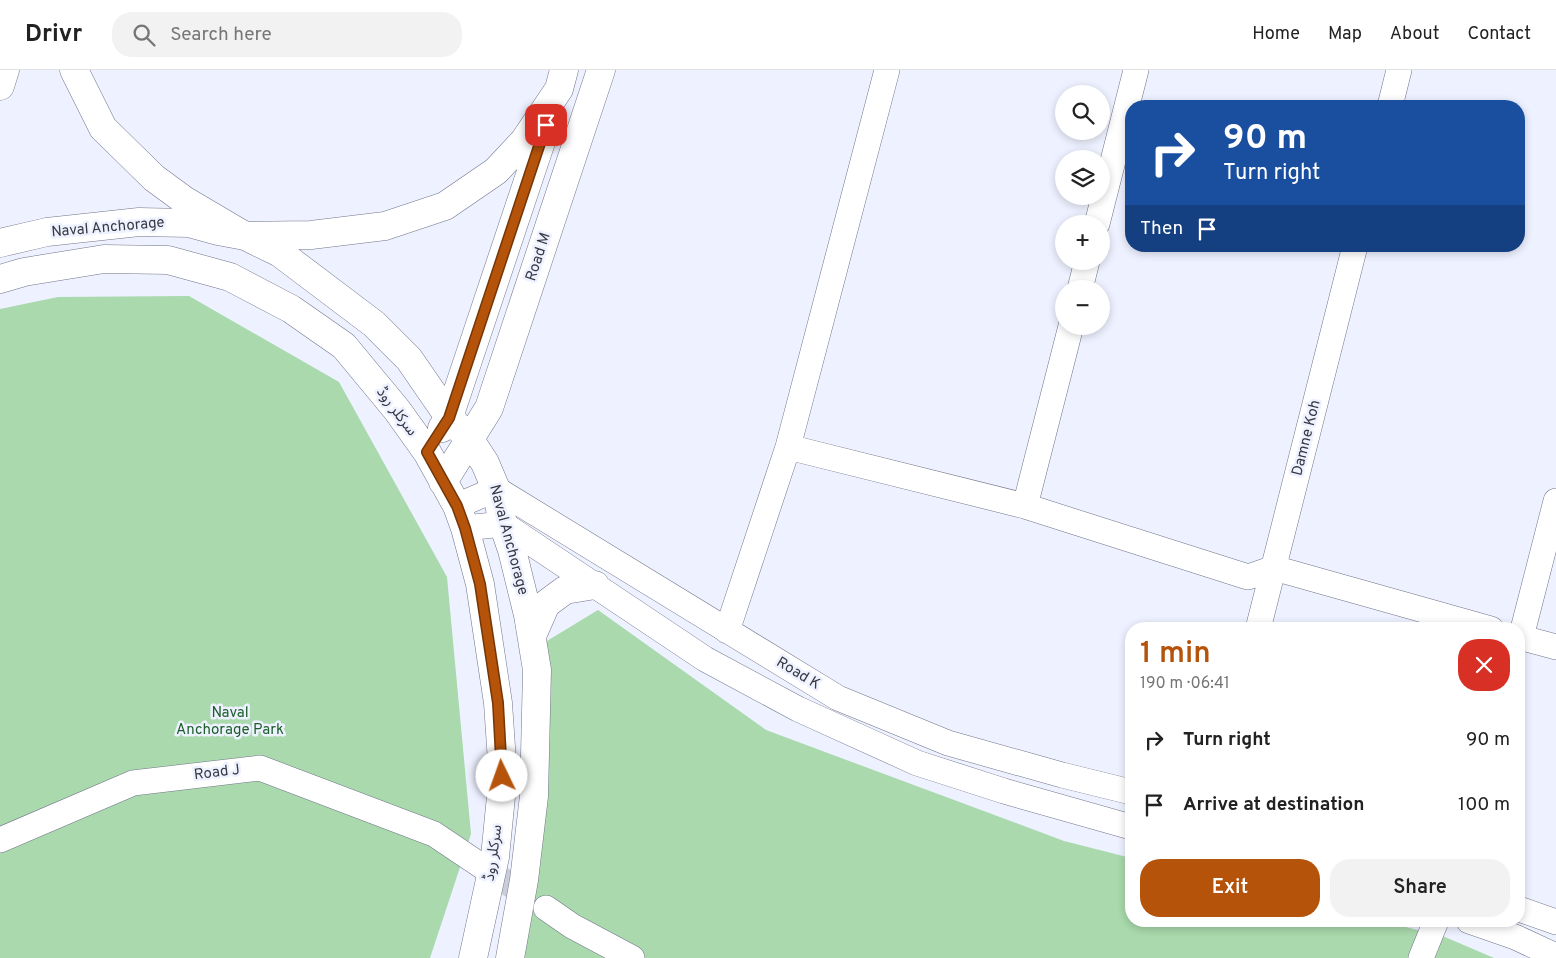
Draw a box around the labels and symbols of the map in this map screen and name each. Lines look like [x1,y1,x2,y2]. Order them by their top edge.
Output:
pin [525,104,567,146]
street label: Naval Anchorage [51,214,165,242]
street label: Road M [522,230,556,284]
street label: سرکلر روڈ [371,383,421,441]
street label: Damne Koh [1288,398,1326,478]
street label: Naval Anchorage [484,483,532,597]
street label: Road K [772,653,824,695]
park label: Naval Anchorage Park [176,704,284,740]
position arrow [475,749,527,801]
street label: Road J [193,761,241,785]
street label: سرکلر روڈ [480,823,507,882]

